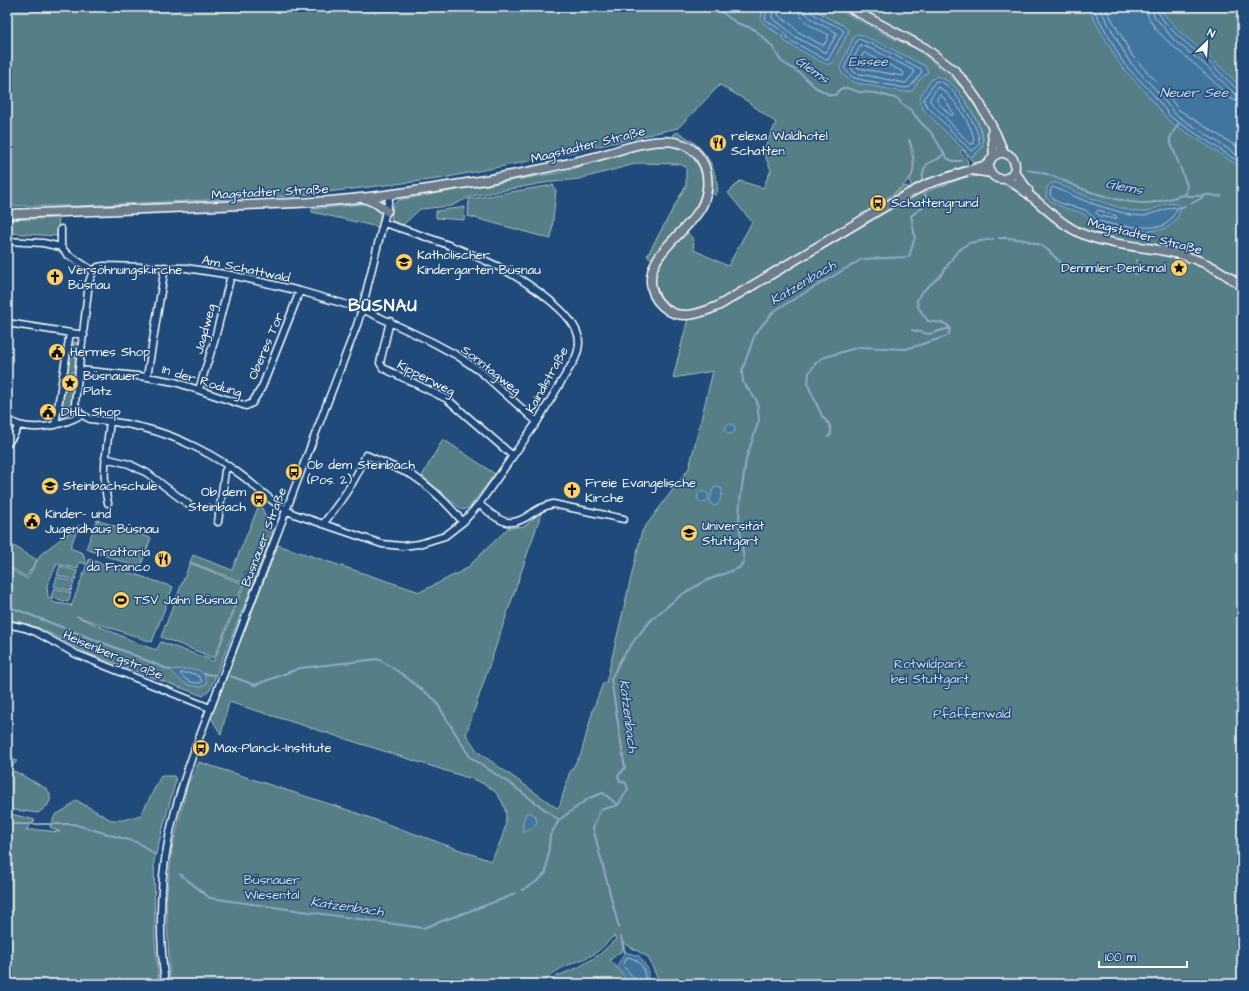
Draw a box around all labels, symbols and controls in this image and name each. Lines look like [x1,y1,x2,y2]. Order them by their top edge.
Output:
north arrow [1187,22,1227,62]
text: N [1205,25,1217,42]
water label: Glems [791,51,834,89]
water label: Eissee [848,52,889,72]
water label: Neuer See [1160,83,1230,103]
street label: Magstadter Straße [529,122,647,169]
place label: relexa Waldhotel Schatten [731,127,828,160]
restaurant icon: relexa Waldhotel Schatten [708,133,728,153]
water label: Glems [1104,174,1145,201]
street label: Magstadter Straße [211,180,329,205]
bus stop icon: Schattengrund [868,193,888,213]
place label: Schattengrund [891,194,979,213]
street label: Magstadter Straße [1086,213,1204,260]
place label: Katholischer Kindergarten Büsnau [417,246,541,280]
street label: Am Schattwald [200,251,292,287]
school or university icon: Katholischer Kindergarten Büsnau [394,252,414,272]
water label: Katzenbach [766,255,841,311]
place icon: Demmler-Denkmal [1169,258,1189,278]
place label: Demmler-Denkmal [1061,259,1166,277]
place label: Versöhnungskirche Büsnau [68,261,182,294]
church icon: Versöhnungskirche Büsnau [45,267,65,287]
district label: BÜSNAU [348,294,418,318]
street label: Jagdweg [190,302,221,356]
street label: Oberes Tor [244,310,288,382]
street label: Sonntagweg [457,341,525,400]
public building icon: Hermes Shop [47,342,67,362]
place label: Hermes Shop [70,343,150,361]
street label: Kaindlstraße [521,343,573,417]
street label: Kipperweg [393,356,458,401]
street label: In der Rodung [159,360,244,403]
place label: Büsnauer Platz [83,367,139,400]
place icon: Büsnauer Platz [60,373,80,393]
public building icon: DHL Shop [38,402,58,422]
place label: DHL Shop [61,403,121,421]
place label: Ob dem Steinbach (Pos. 2) [307,456,415,489]
bus stop icon: Ob dem Steinbach (Pos. 2) [284,462,304,482]
place label: Freie Evangelische Kirche [585,474,696,507]
school or university icon: Steinbachschule [40,476,60,496]
place label: Steinbachschule [63,477,158,495]
church icon: Freie Evangelische Kirche [562,480,582,500]
place label: Ob dem Steinbach [188,483,247,516]
street label: Büsnauer Straße [237,485,291,589]
bus stop icon: Ob dem Steinbach [249,489,269,509]
place label: Kinder- und Jugendhaus Büsnau [45,505,159,539]
public building icon: Kinder- und Jugendhaus Büsnau [22,511,42,531]
place label: Universität Stuttgart [702,517,765,551]
school or university icon: Universität Stuttgart [679,523,699,543]
place label: Trattoria da Franco [87,543,151,576]
restaurant icon: Trattoria da Franco [153,549,173,569]
sports icon: TSV Jahn Büsnau [111,590,131,610]
place label: TSV Jahn Büsnau [134,591,238,609]
street label: Heisenbergstraße [60,626,166,685]
park label: Rotwildpark bei Stuttgart [891,655,970,689]
water label: Katzenbach [614,678,643,755]
park label: Pfaffenwald [933,705,1011,723]
bus stop icon: Max-Planck-Institute [191,738,211,758]
place label: Max-Planck-Institute [214,739,332,757]
park label: Büsnauer Wiesental [244,871,300,904]
water label: Katzenbach [309,892,386,922]
scale bar [1099,943,1187,969]
text: 100 m [1105,949,1136,966]

